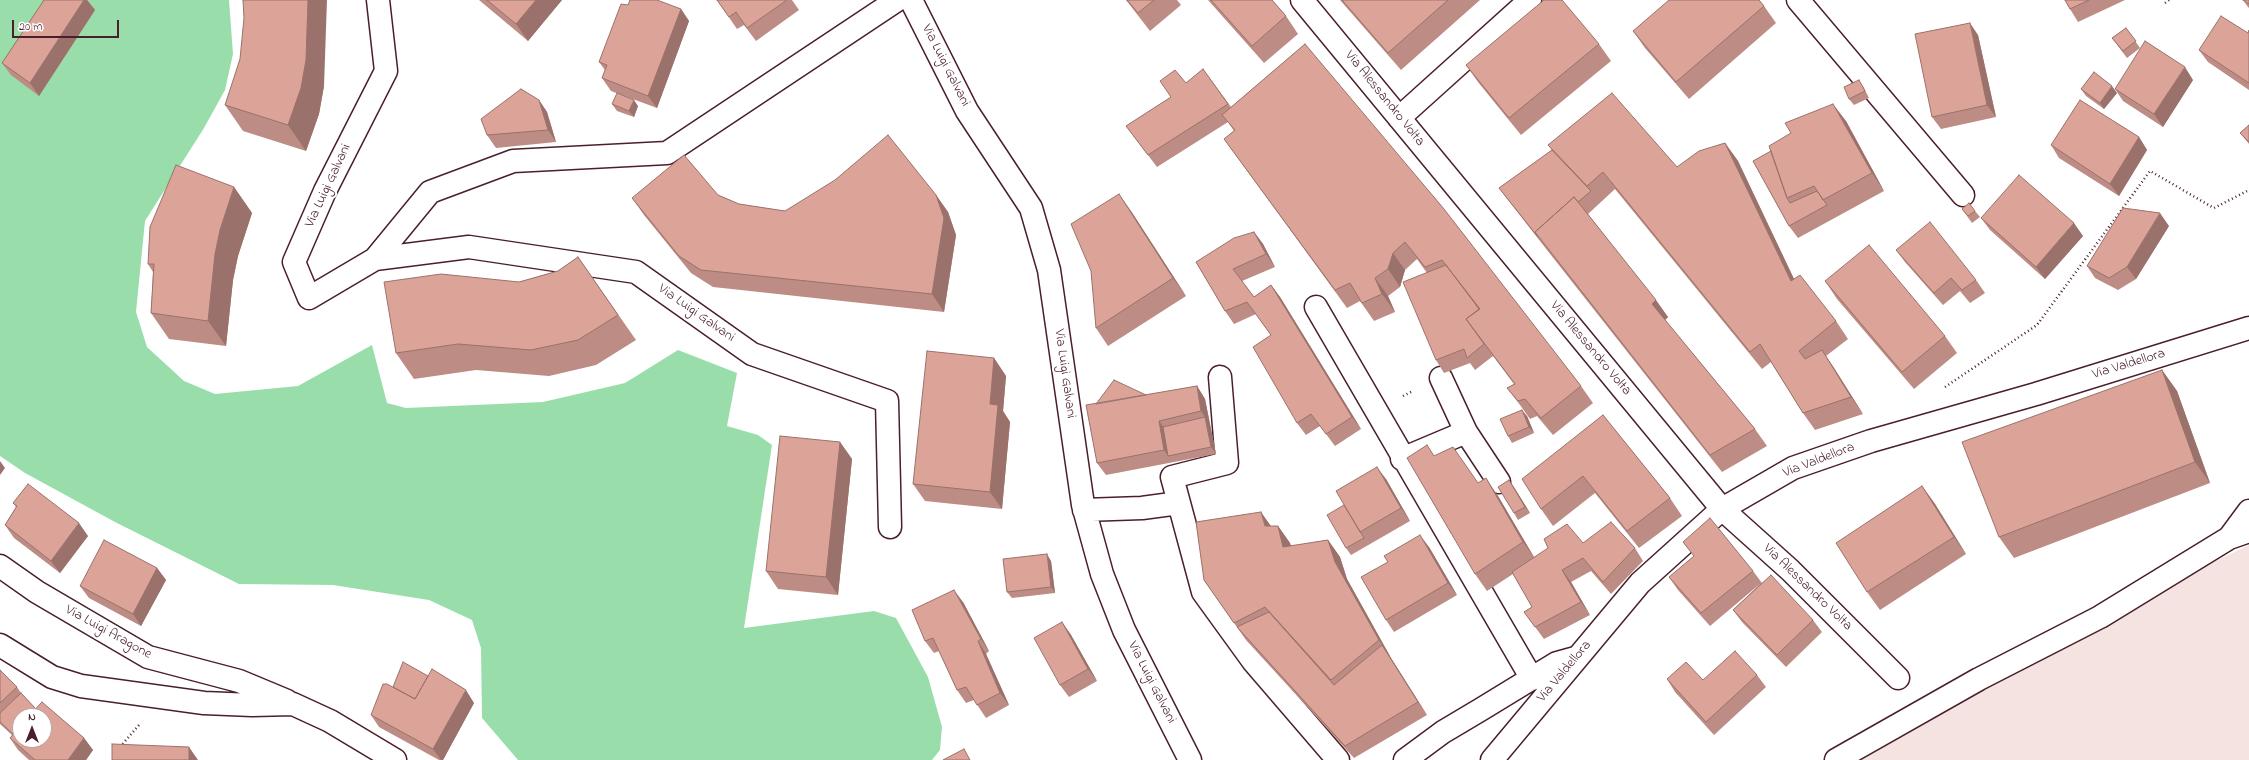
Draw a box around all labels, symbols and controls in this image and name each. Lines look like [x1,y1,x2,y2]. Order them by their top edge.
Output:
scale bar [14,12,121,38]
text: 20 m [19,18,42,36]
street label: Via Luigi Galvani [917,22,973,110]
street label: Via Alessandro Volta [1340,48,1428,150]
street label: Via Luigi Galvani [302,142,356,230]
street label: Via Luigi Galvani [654,281,738,347]
street label: Via Alessandro Volta [1546,298,1634,400]
street label: Via Luigi Galvani [1049,328,1079,420]
street label: Via Valdellora [2091,346,2167,384]
street label: Via Valdellora [1781,440,1857,482]
street label: Via Alessandro Volta [1759,541,1855,635]
street label: Via Luigi Aragone [62,602,154,664]
street label: Via Valdellora [1534,638,1596,706]
street label: Via Luigi Galvani [1123,639,1179,727]
north arrow [12,708,52,748]
text: N [28,709,36,725]

